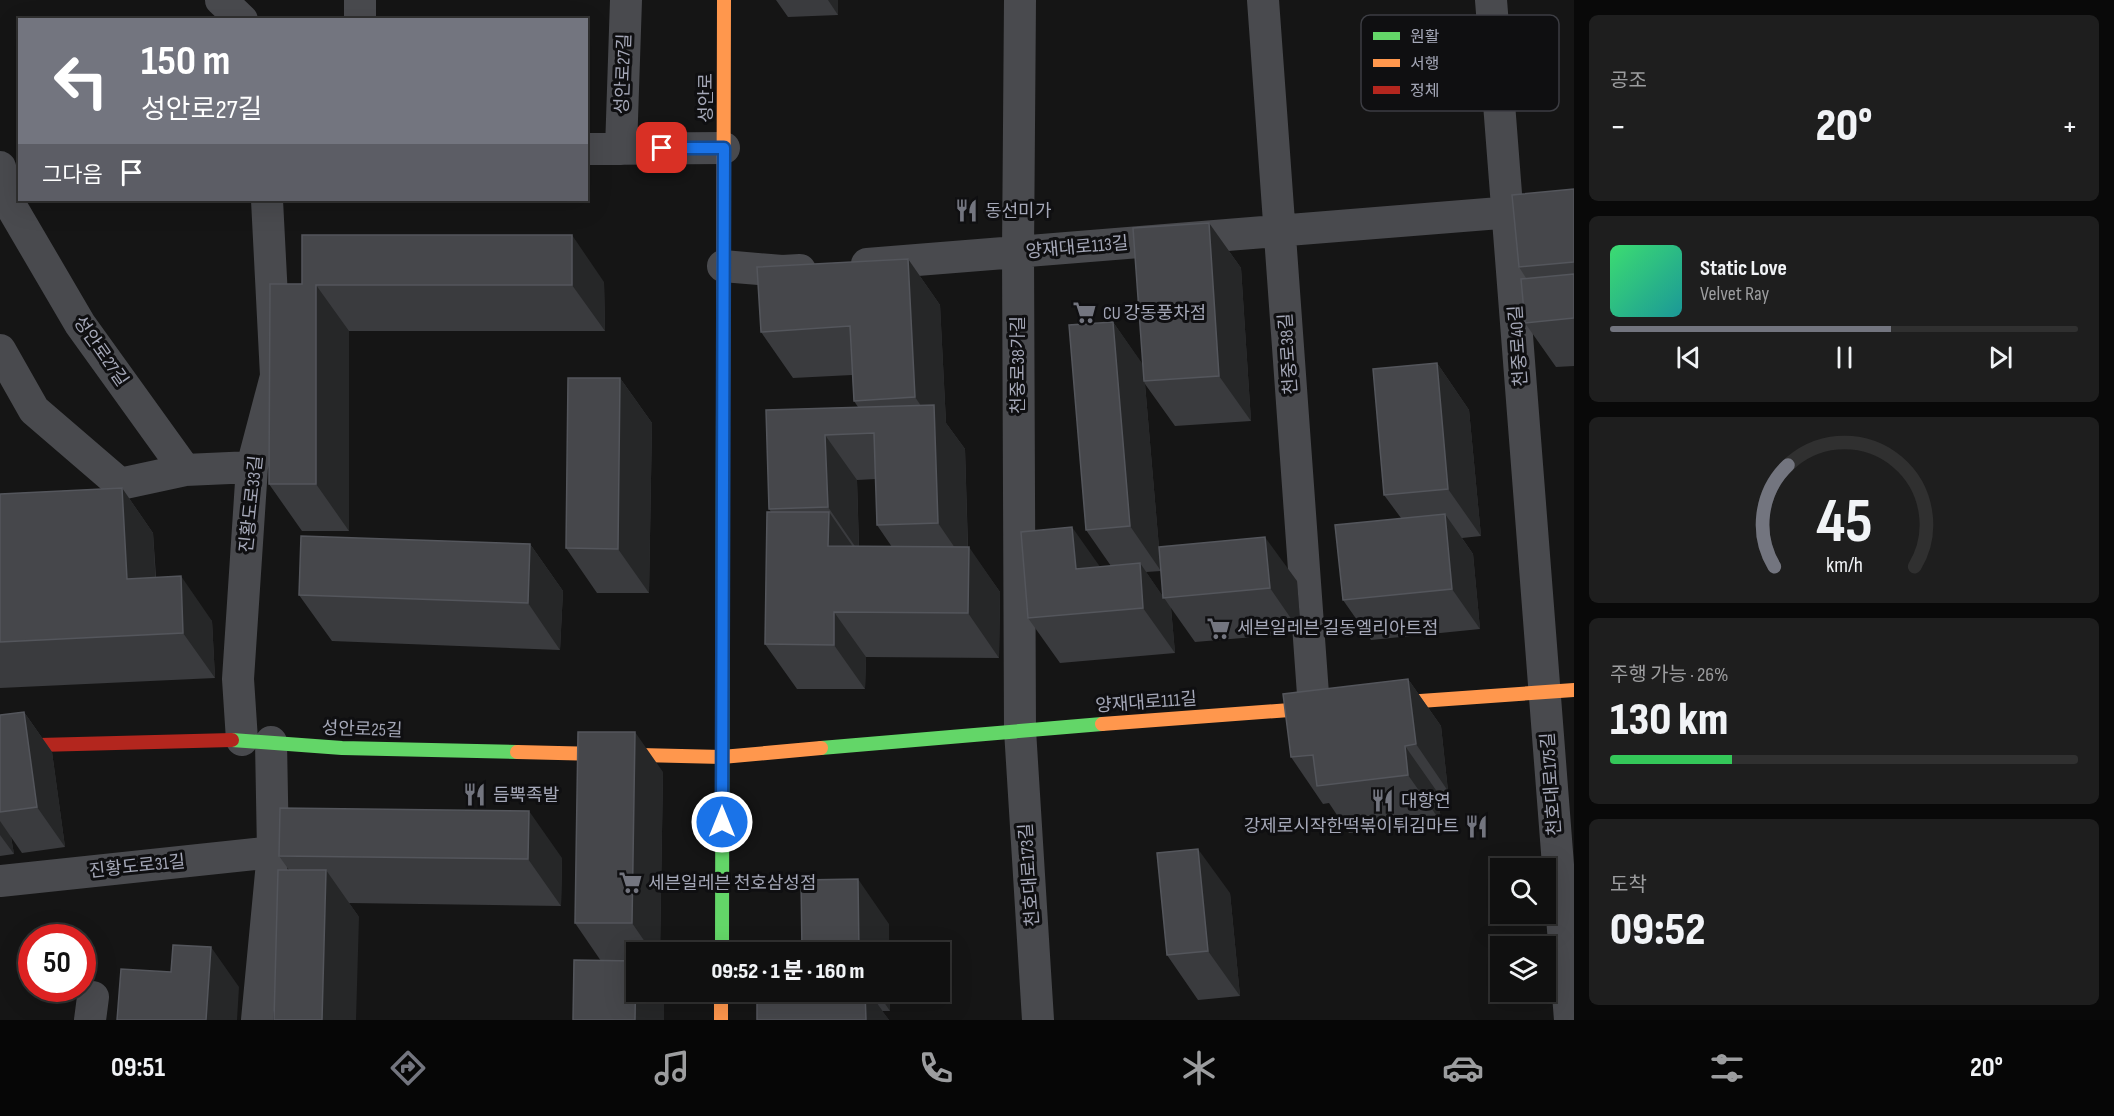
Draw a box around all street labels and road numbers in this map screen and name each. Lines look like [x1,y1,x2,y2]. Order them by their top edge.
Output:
street label: 성안로27길 [612,33,635,115]
street label: 성안로 [696,73,717,123]
street label: 양재대로113길 [1025,233,1129,262]
street label: 천중로40길 [1505,304,1532,387]
street label: 성안로27길 [69,312,132,390]
street label: 천중로38길 [1275,312,1302,395]
street label: 천중로38가길 [1008,316,1029,414]
street label: 진황도로33길 [236,454,267,554]
street label: 양재대로111길 [1095,688,1197,717]
street label: 성안로25길 [321,718,403,741]
street label: 천호대로175길 [1537,732,1566,836]
street label: 천호대로173길 [1015,822,1044,927]
street label: 진황도로31길 [88,851,186,882]

